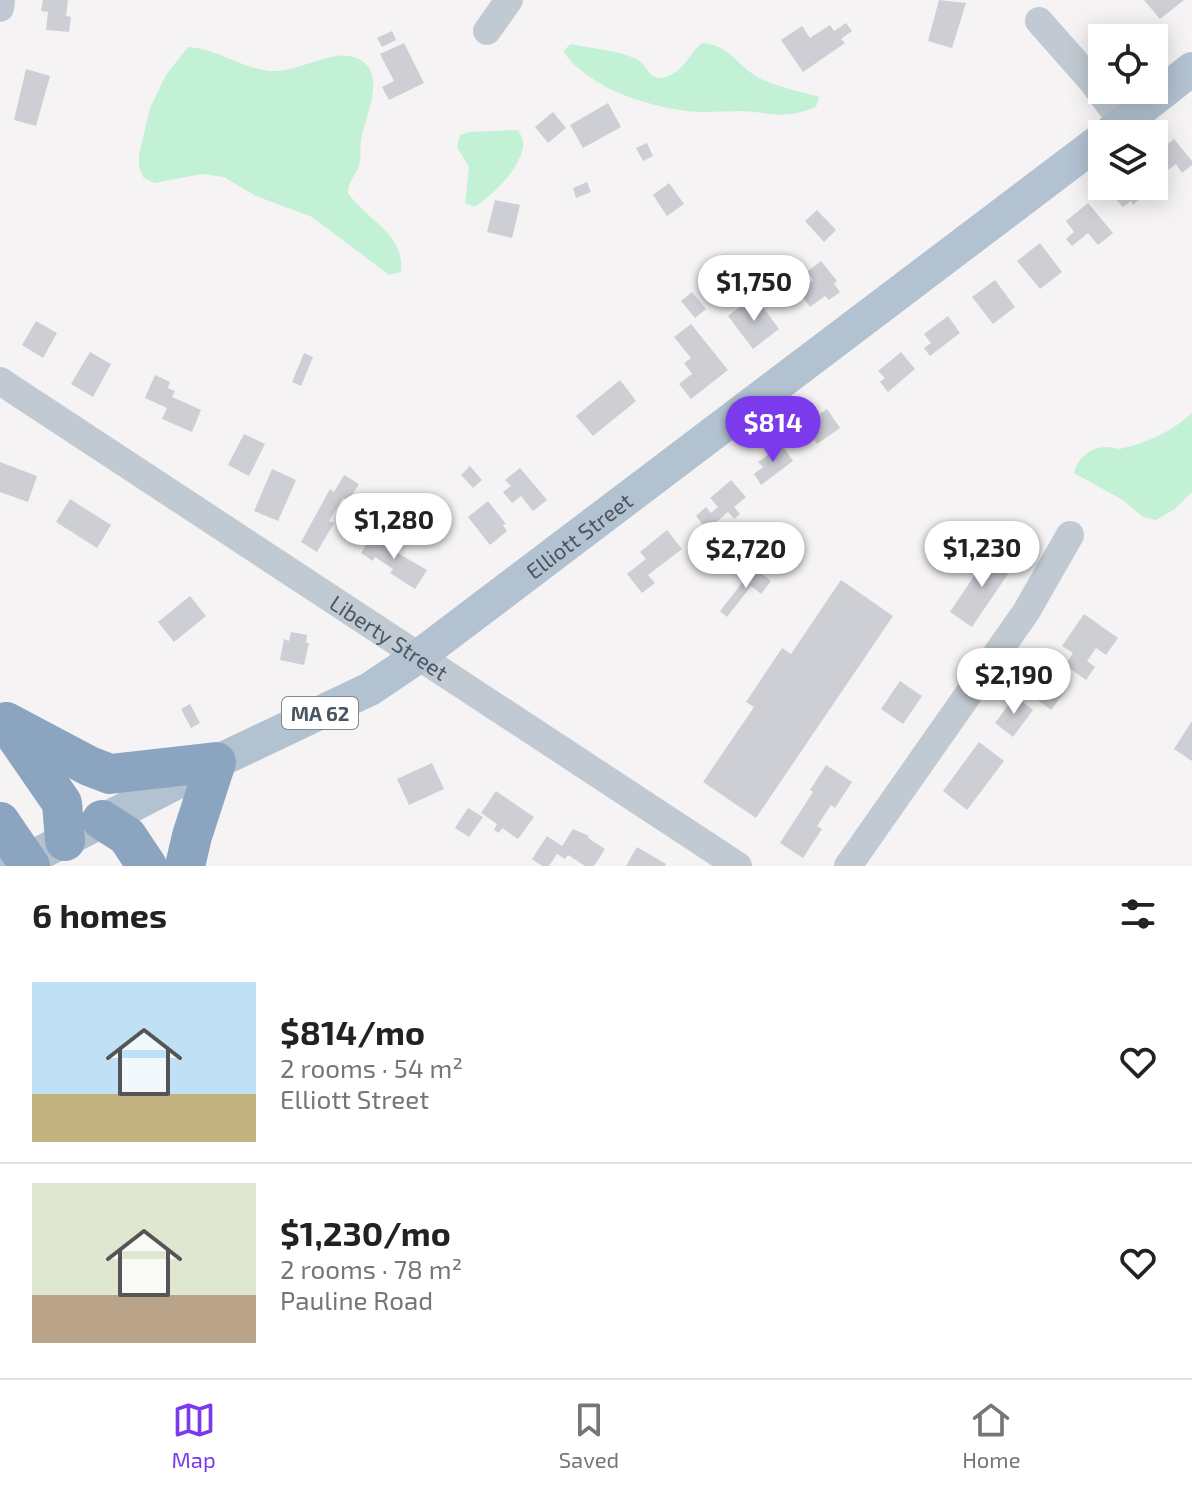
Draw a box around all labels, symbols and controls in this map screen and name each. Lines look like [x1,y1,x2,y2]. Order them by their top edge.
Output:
map controls [1088,24,1168,200]
button: locate [1088,24,1168,104]
button: layers [1088,120,1168,200]
pin: $1,750 [689,255,819,323]
text: $1,750 [716,265,792,296]
pin: $814 [726,396,820,464]
text: $814 [743,406,803,437]
street label: Elliott Street [520,487,637,584]
pin: $1,280 [329,493,459,561]
text: $1,280 [354,503,434,534]
pin: $1,230 [917,521,1047,589]
pin: $2,720 [681,522,811,590]
text: $1,230 [943,531,1021,562]
text: $2,720 [706,532,786,563]
street label: Liberty Street [326,589,453,685]
pin: $2,190 [949,648,1079,716]
text: $2,190 [975,658,1053,689]
road number: MA 62 [282,697,358,729]
icon: filters [1116,892,1160,936]
text: 6 homes [32,894,167,935]
text: $814/mo [280,1011,425,1052]
icon: home [96,1014,192,1110]
icon: heart [1116,1040,1160,1084]
text: 2 rooms · 54 m² [280,1052,463,1083]
text: Elliott Street [280,1083,429,1114]
text: $1,230/mo [280,1212,451,1253]
icon: home [96,1215,192,1311]
icon: heart [1116,1241,1160,1285]
text: 2 rooms · 78 m² [280,1253,462,1284]
text: Pauline Road [280,1284,433,1315]
tab: Map [172,1398,216,1472]
tab: Saved [559,1398,619,1472]
tab: Home [962,1398,1020,1472]

